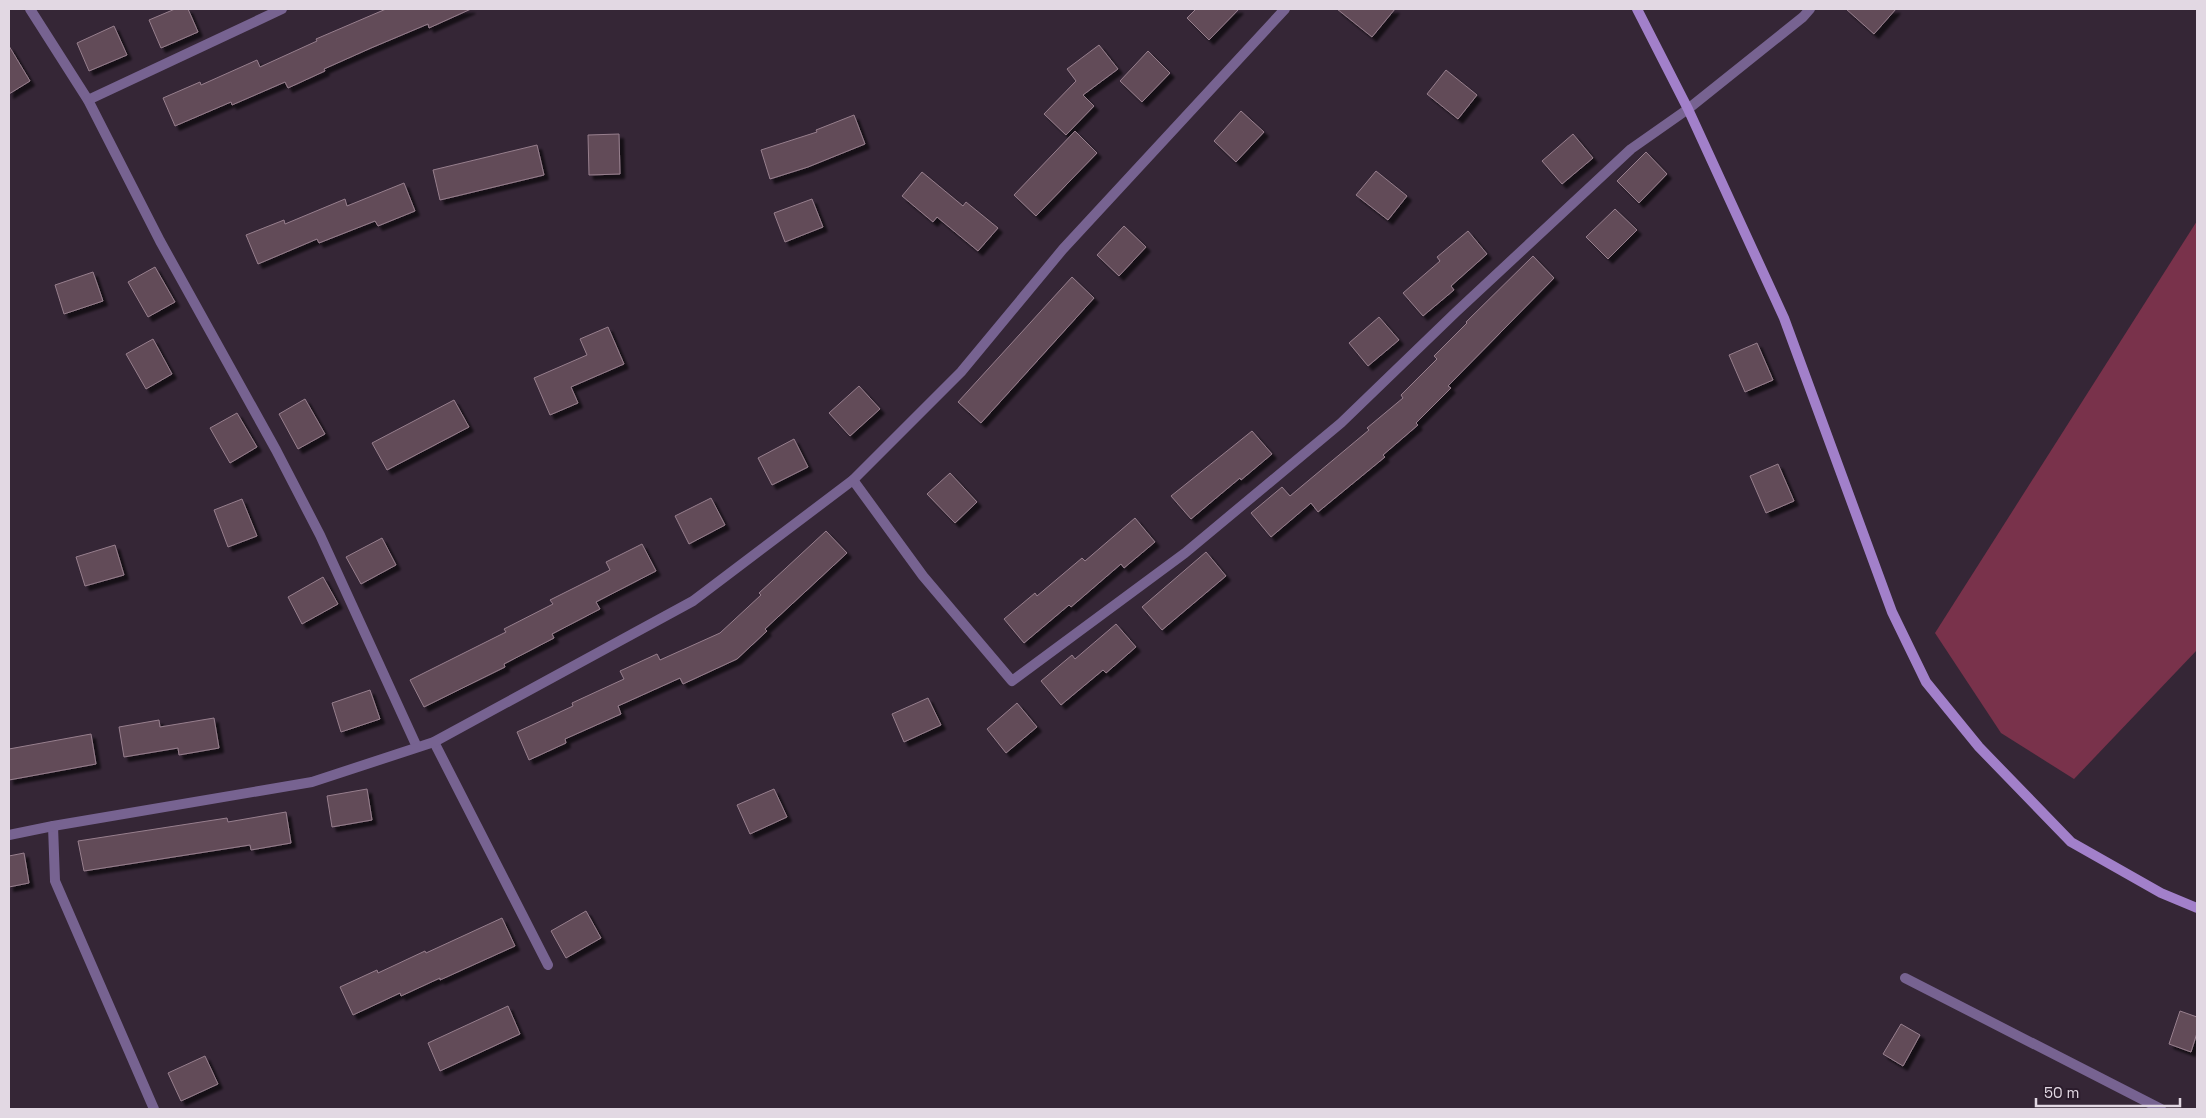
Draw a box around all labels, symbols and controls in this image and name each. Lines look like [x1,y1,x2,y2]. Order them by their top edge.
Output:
scale bar [2036,1076,2180,1108]
text: 50 m [2044,1083,2079,1102]

